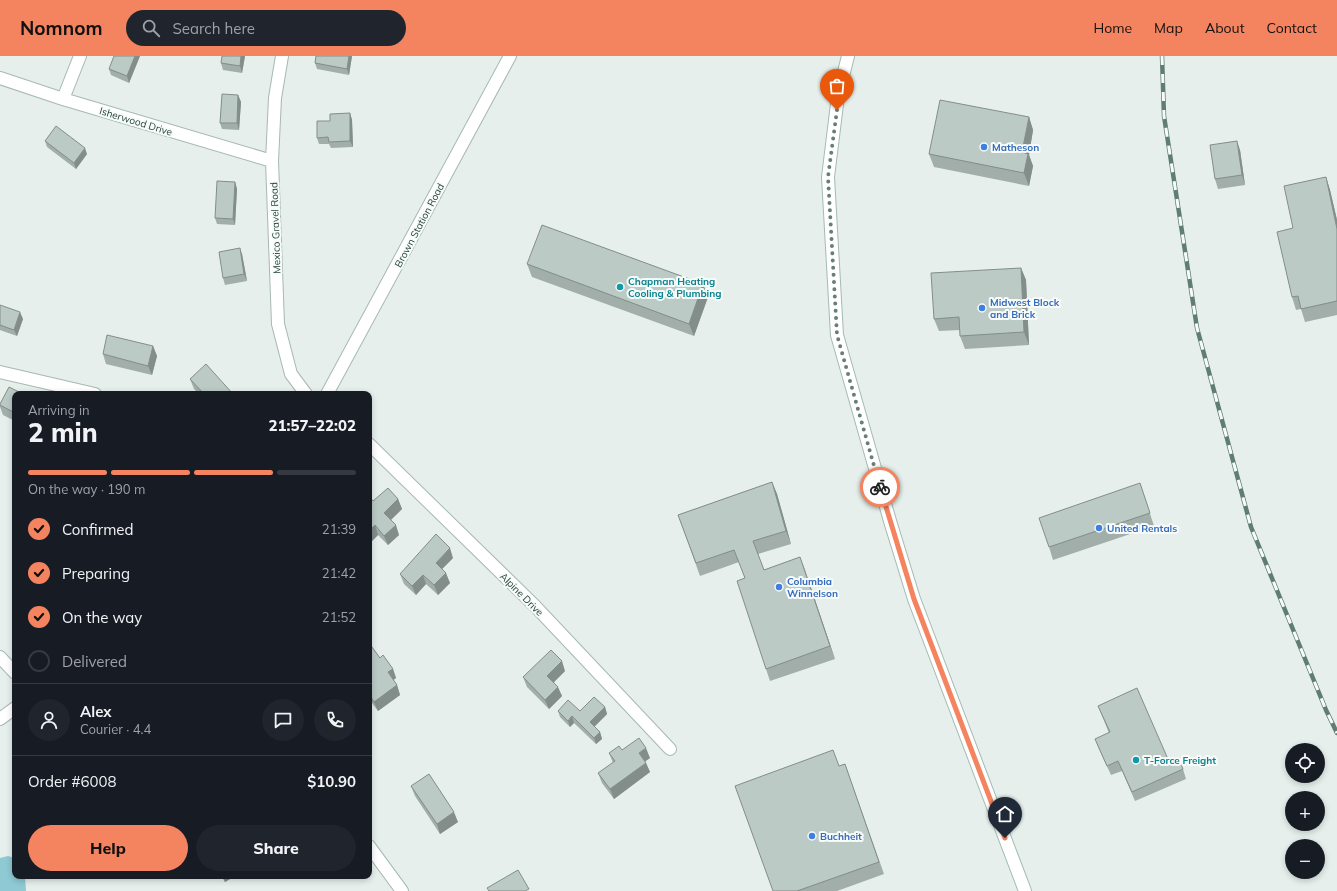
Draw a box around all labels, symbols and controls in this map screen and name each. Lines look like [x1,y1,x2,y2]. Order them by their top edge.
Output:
search box [126,10,406,46]
text: Nomnom [20,16,102,40]
icon: search [140,17,162,39]
text: Search here [172,19,255,38]
text: Home [1093,19,1132,37]
text: Map [1154,19,1183,37]
text: About [1205,19,1245,37]
text: Contact [1267,19,1317,37]
pin [820,69,854,110]
icon: bag [826,75,848,97]
street label: Isherwood Drive [98,104,174,139]
place label: Matheson [992,141,1039,154]
marker: Matheson [979,142,989,152]
street label: Brown Station Road [392,181,447,270]
street label: Mexico Gravel Road [267,182,284,274]
place label: Chapman Heating Cooling & Plumbing [628,275,721,300]
marker: Chapman Heating Cooling & Plumbing [615,282,625,292]
place label: Midwest Block and Brick [990,296,1060,321]
marker: Midwest Block and Brick [977,303,987,313]
text: Arriving in [28,402,90,418]
text: 2 min [28,416,98,449]
text: 21:57–22:02 [269,416,356,435]
courier [860,467,900,507]
icon: bike [869,476,891,498]
text: On the way · 190 m [28,481,145,497]
icon: check [28,518,50,540]
text: Confirmed [62,520,133,539]
text: 21:39 [322,521,356,537]
place label: United Rentals [1107,522,1177,535]
marker: United Rentals [1094,523,1104,533]
icon: check [28,562,50,584]
text: Preparing [62,564,130,583]
text: 21:42 [322,565,356,581]
street label: Alpine Drive [497,570,546,619]
place label: Columbia Winnelson [787,575,838,600]
marker: Columbia Winnelson [774,582,784,592]
icon: check [28,606,50,628]
text: On the way [62,608,142,627]
text: 21:52 [322,609,356,625]
text: Delivered [62,652,127,671]
button: person [28,699,70,741]
button: chat [262,699,304,741]
button: phone [314,699,356,741]
text: Alex [80,702,112,721]
text: Courier · 4.4 [80,721,151,737]
map controls [1285,743,1325,879]
button: locate [1285,743,1325,783]
place label: T-Force Freight [1144,754,1216,767]
marker: T-Force Freight [1131,755,1141,765]
text: Order #6008 [28,772,116,791]
text: $10.90 [307,772,356,791]
button: + [1285,791,1325,831]
pin [988,797,1022,838]
icon: home [994,803,1016,825]
button: Help [28,825,188,871]
button: Share [196,825,356,871]
place label: Buchheit [820,830,862,843]
marker: Buchheit [807,831,817,841]
button: − [1285,839,1325,879]

